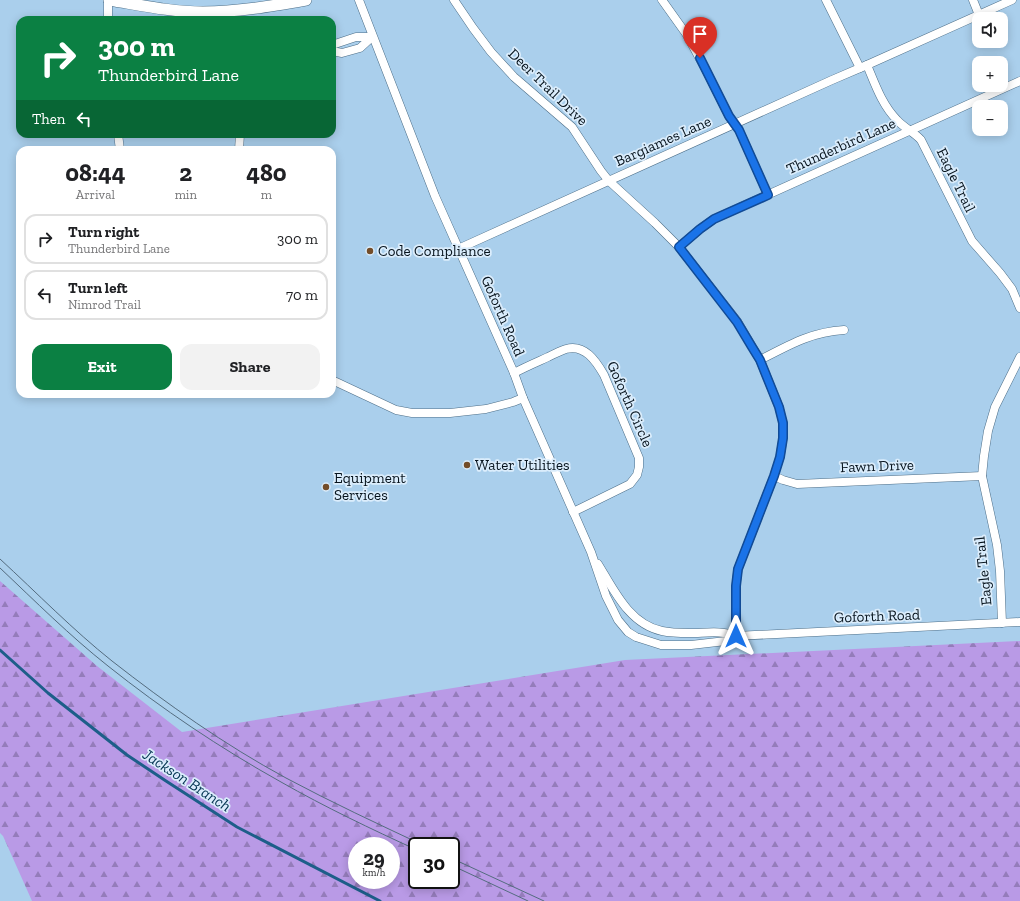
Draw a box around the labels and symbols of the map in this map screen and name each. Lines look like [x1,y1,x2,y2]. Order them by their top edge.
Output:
pin [683,17,717,58]
street label: Deer Trail Drive [505,45,591,129]
street label: Bargiames Lane [612,112,714,170]
street label: Thunderbird Lane [784,114,898,178]
street label: Eagle Trail [933,145,979,215]
place label: Code Compliance [378,242,491,260]
marker: Code Compliance [365,246,375,256]
street label: Goforth Road [477,273,529,360]
street label: Goforth Circle [603,358,657,450]
place label: Water Utilities [475,456,570,474]
street label: Fawn Drive [840,456,914,476]
marker: Water Utilities [462,460,472,470]
place label: Equipment Services [334,469,406,504]
marker: Equipment Services [321,482,331,492]
street label: Eagle Trail [970,536,996,606]
street label: Goforth Road [834,605,921,626]
position arrow [715,615,757,657]
water label: Jackson Branch [138,744,235,816]
speed limit sign: 30 [408,837,460,889]

